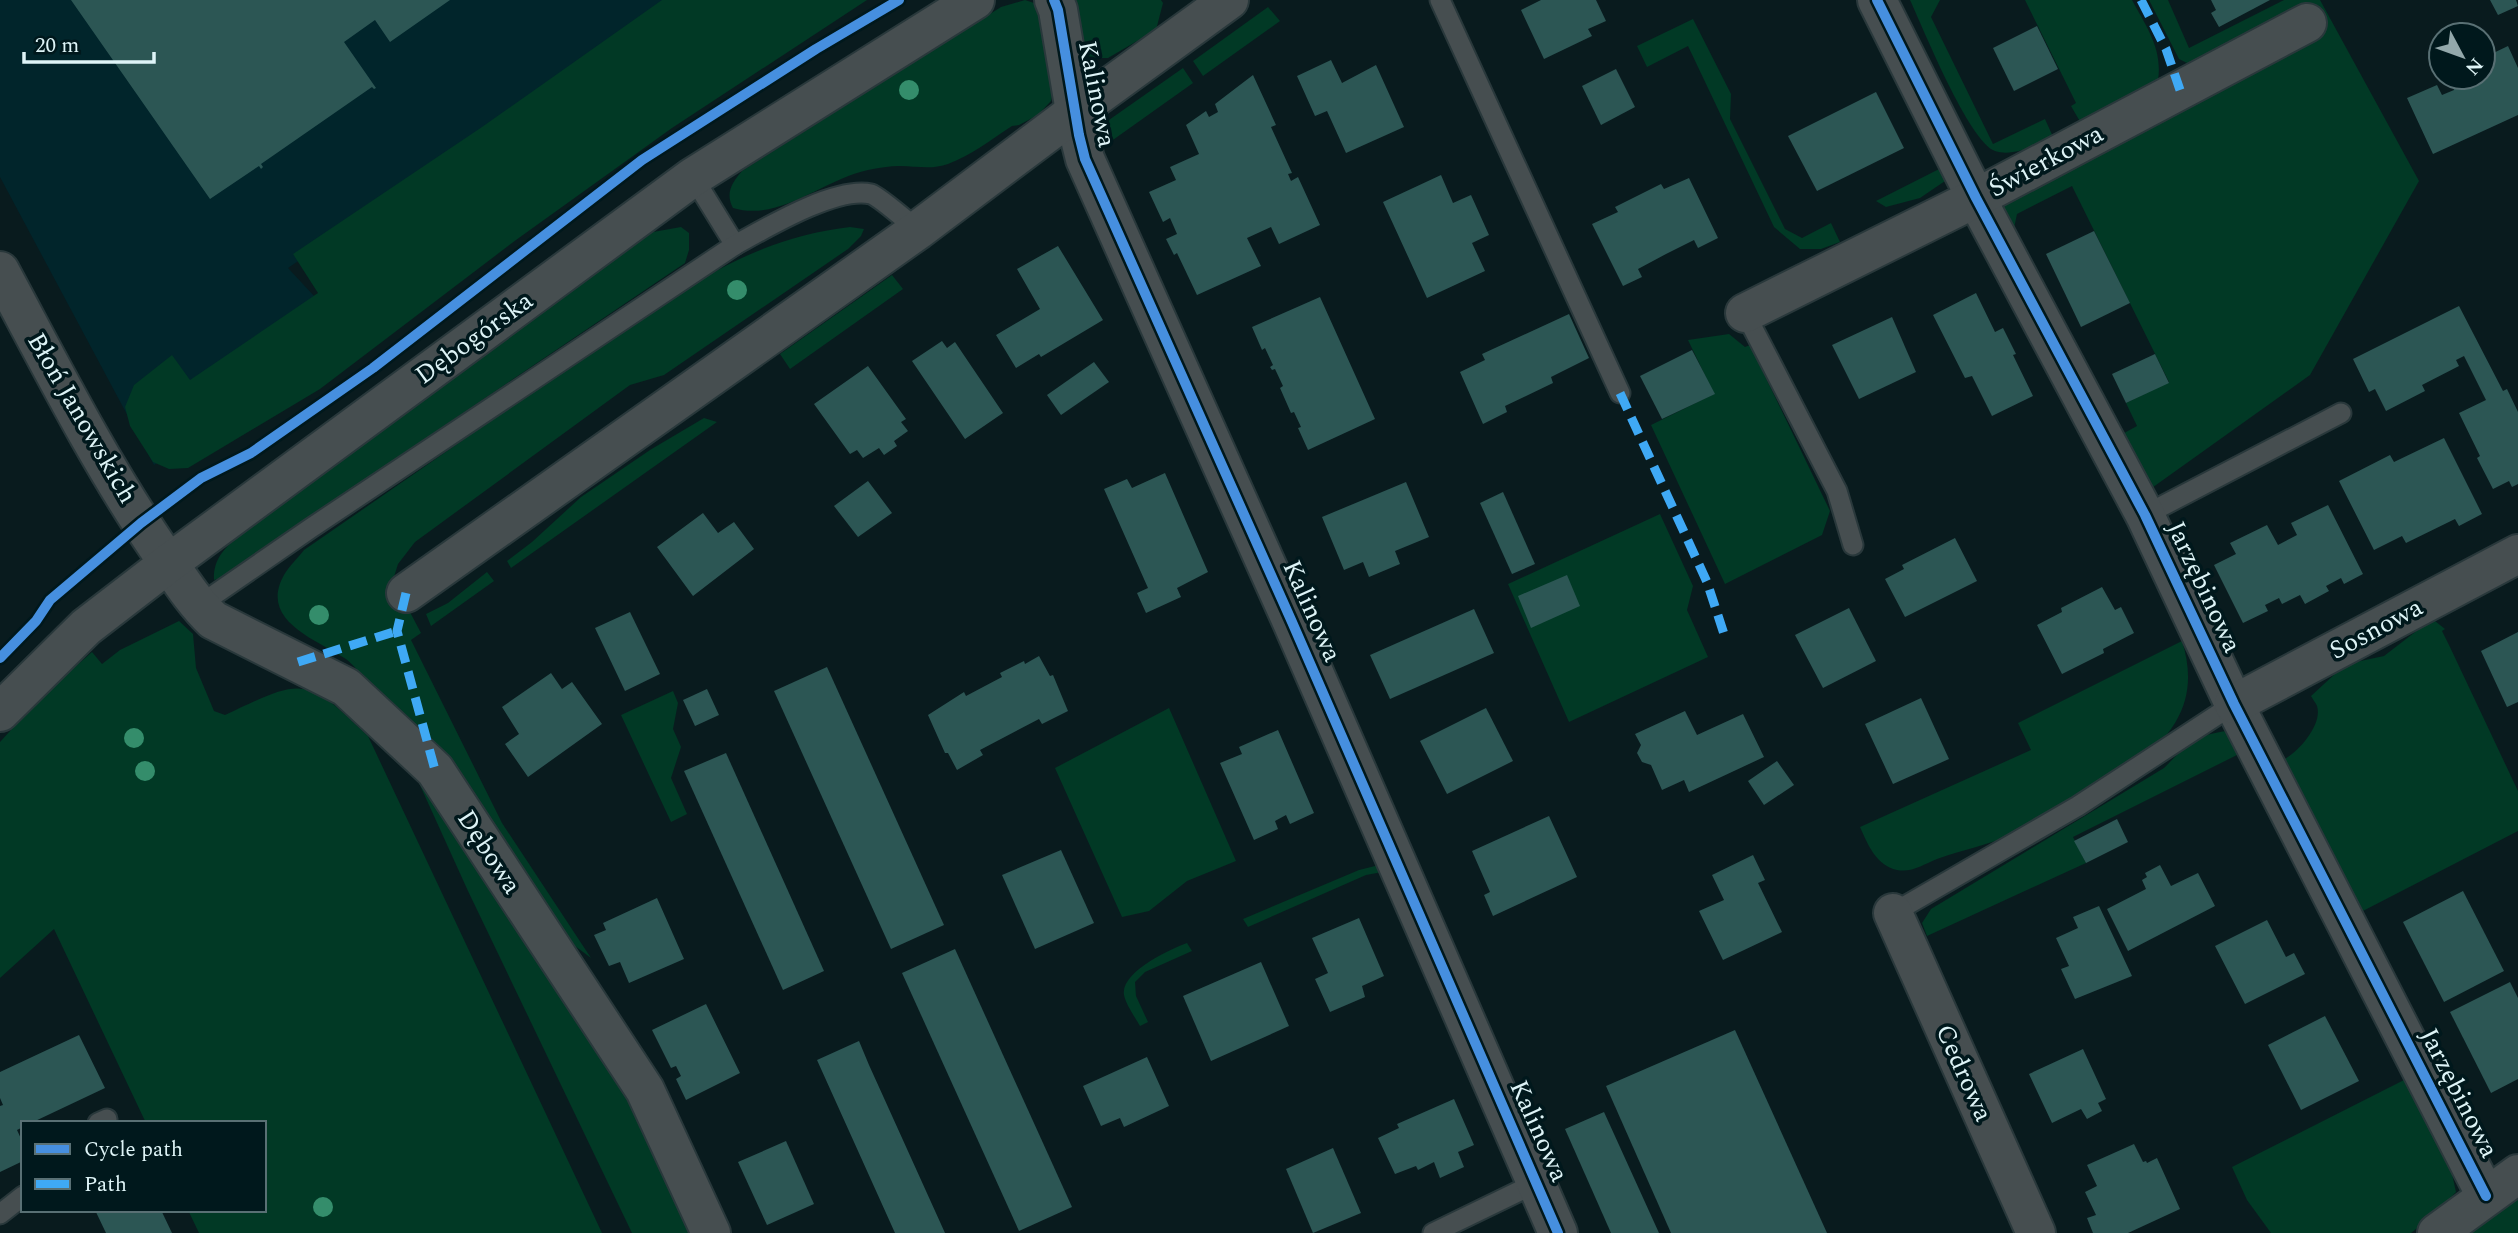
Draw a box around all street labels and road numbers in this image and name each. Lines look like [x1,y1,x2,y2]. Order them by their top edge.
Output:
street label: Kalinowa [1067,37,1127,151]
street label: Świerkowa [1981,114,2111,208]
street label: Dębogórska [406,281,542,395]
street label: Błoń Janowskich [17,325,147,511]
street label: Jarzębinowa [2156,514,2252,660]
street label: Kalinowa [1272,554,1352,669]
street label: Sosnowa [2322,587,2430,670]
street label: Dębowa [447,802,531,902]
street label: Cedrowa [1925,1018,2003,1128]
street label: Jarzębinowa [2409,1021,2509,1165]
street label: Kalinowa [1499,1074,1579,1189]

